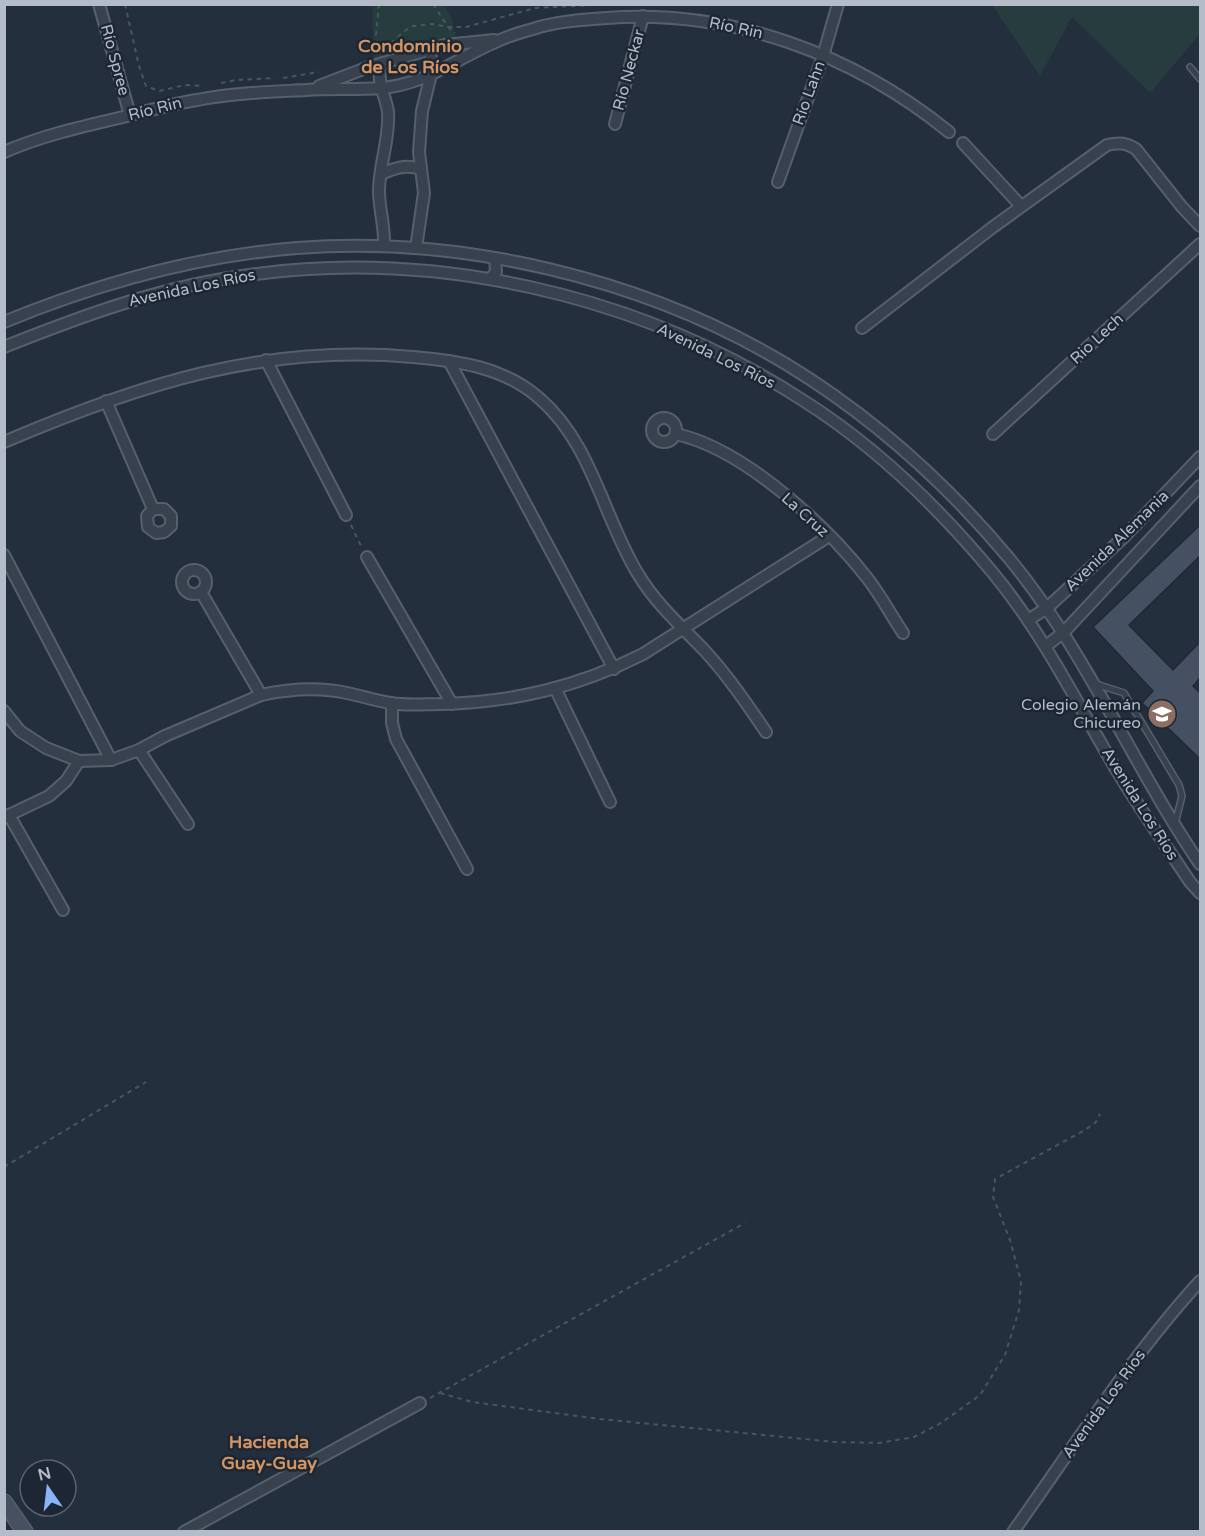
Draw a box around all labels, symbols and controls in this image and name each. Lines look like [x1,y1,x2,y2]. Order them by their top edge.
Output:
street label: Río Rin [707,13,765,43]
street label: Río Spree [96,22,134,98]
street label: Río Neckar [609,26,650,113]
district label: Condominio de Los Ríos [358,35,462,78]
street label: Río Lahn [788,58,830,128]
street label: Río Rin [126,93,184,125]
street label: Avenida Los Ríos [127,265,257,311]
street label: Rio Lech [1066,309,1128,369]
street label: Avenida Los Ríos [653,319,779,393]
street label: Avenida Alemania [1061,486,1173,596]
street label: La Cruz [777,488,833,542]
place label: Colegio Alemán Chicureo [1021,695,1141,733]
school or university icon: Colegio Alemán Chicureo [1146,698,1178,730]
street label: Avenida Los Ríos [1097,744,1183,864]
street label: Avenida Los Ríos [1058,1346,1150,1462]
district label: Hacienda Guay-Guay [221,1431,317,1474]
north arrow [18,1458,78,1518]
text: N [36,1463,53,1486]

